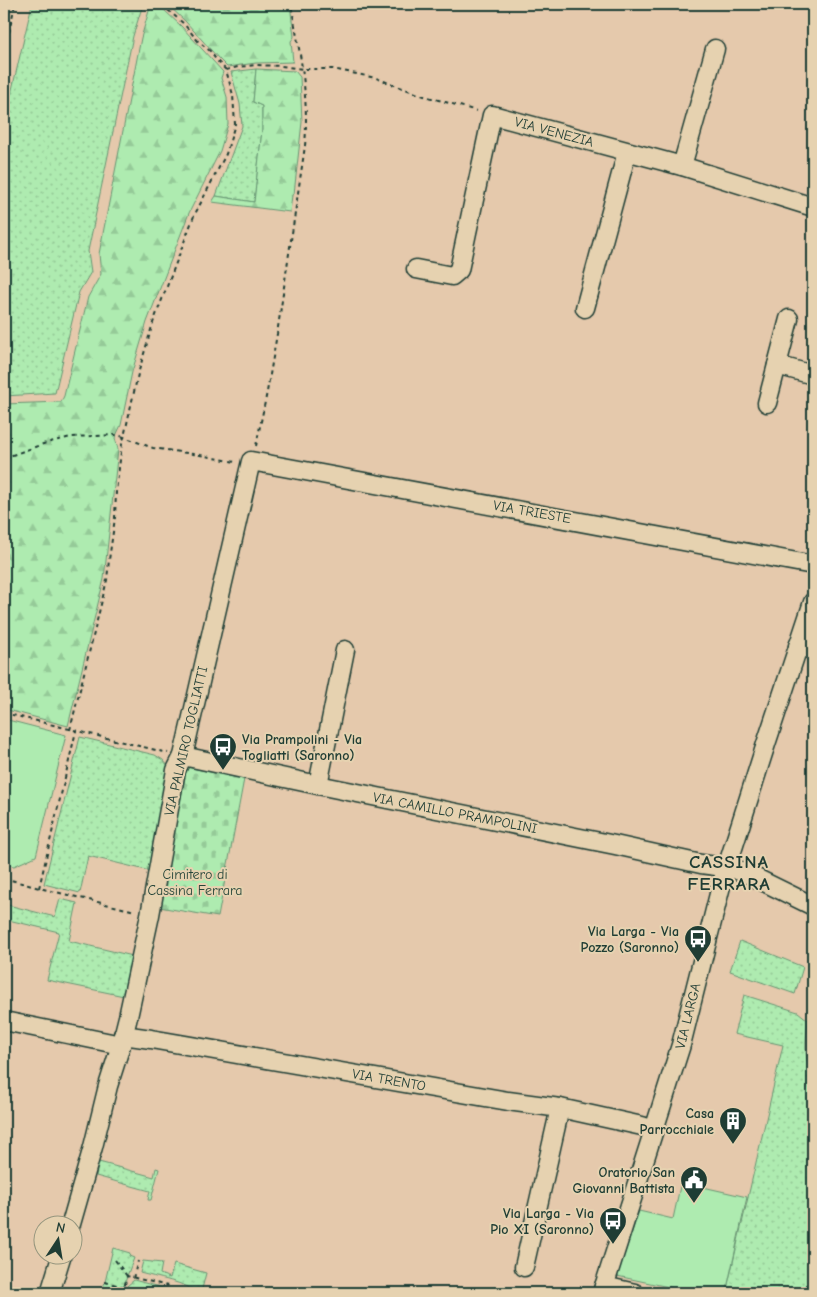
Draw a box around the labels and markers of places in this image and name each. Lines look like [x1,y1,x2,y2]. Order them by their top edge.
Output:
place label: Via Prampolini - Via Togliatti (Saronno) [242,731,362,764]
bus stop icon: Via Prampolini - Via Togliatti (Saronno) [208,732,238,771]
place label: Via Larga - Via Pozzo (Saronno) [580,923,679,956]
bus stop icon: Via Larga - Via Pozzo (Saronno) [683,924,713,963]
place label: Casa Parrocchiale [640,1105,714,1138]
building icon: Casa Parrocchiale [718,1106,748,1145]
place label: Oratorio San Giovanni Battista [573,1164,675,1197]
public building icon: Oratorio San Giovanni Battista [679,1165,709,1204]
place label: Via Larga - Via Pio XI (Saronno) [490,1205,594,1238]
bus stop icon: Via Larga - Via Pio XI (Saronno) [598,1206,628,1245]

